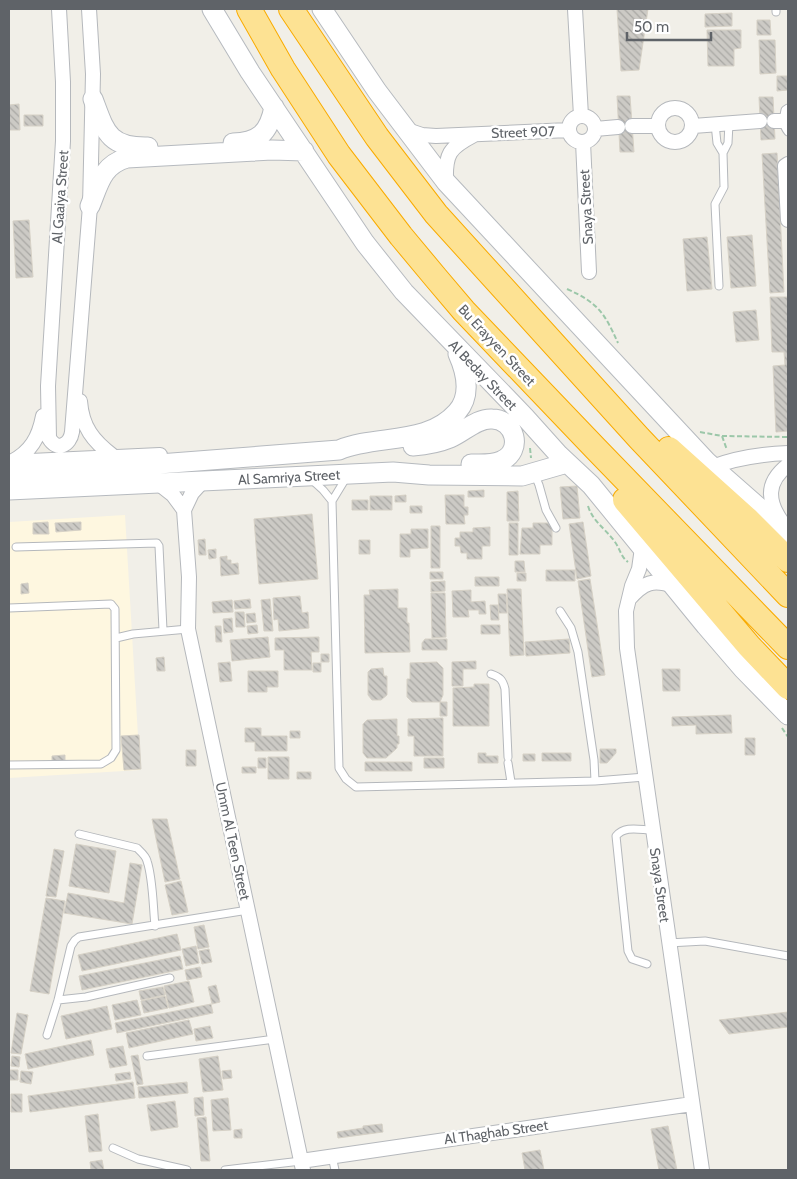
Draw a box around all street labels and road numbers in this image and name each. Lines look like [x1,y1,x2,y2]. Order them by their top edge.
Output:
street label: Street 907 [491,122,555,142]
street label: Al Gaaiya Street [48,149,72,244]
street label: Snaya Street [575,169,597,245]
street label: Bu Erayyen Street [455,300,540,390]
street label: Al Beday Street [445,336,521,414]
street label: Al Samriya Street [237,465,341,489]
street label: Umm Al Teen Street [212,780,254,902]
street label: Snaya Street [646,847,674,924]
street label: Al Thaghab Street [443,1116,549,1148]

